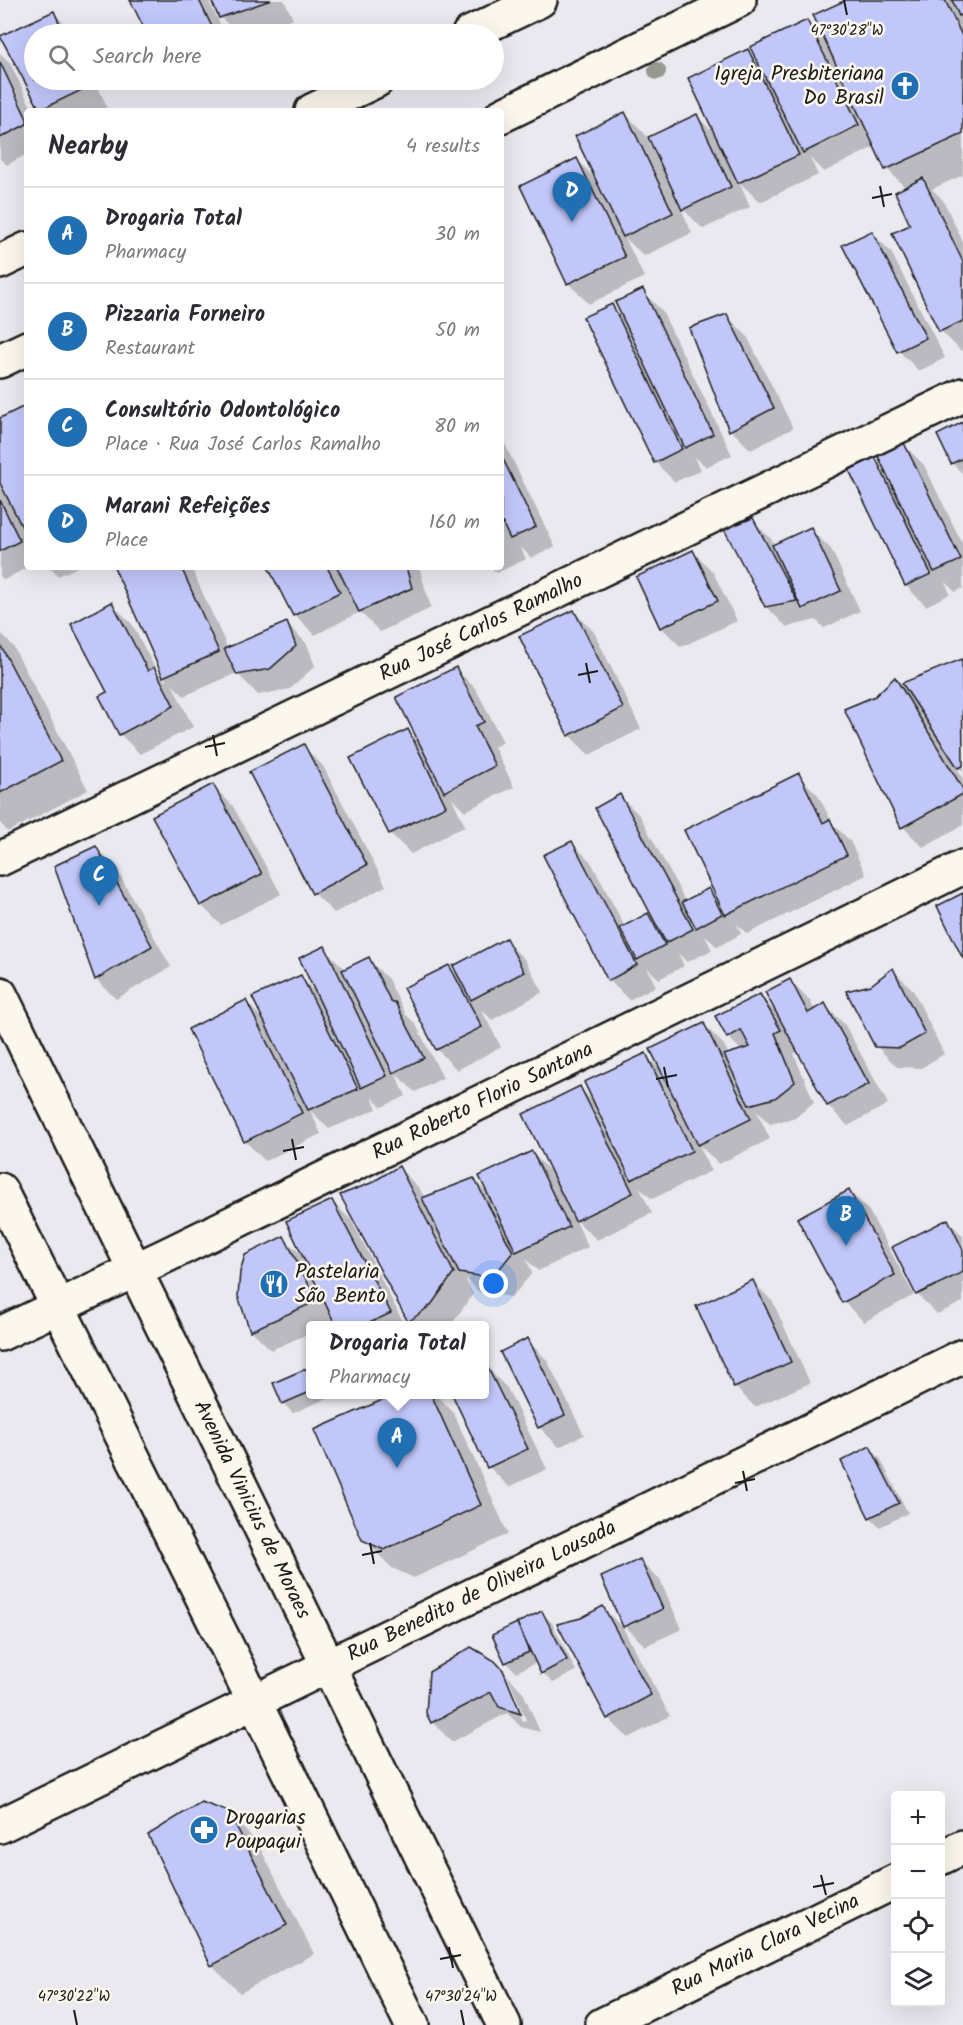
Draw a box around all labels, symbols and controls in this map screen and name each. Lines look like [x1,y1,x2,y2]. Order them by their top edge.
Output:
text: 47°30'28"W [811,19,884,43]
search box [24,24,504,90]
text: Search here [93,40,201,75]
icon: search [45,41,78,74]
place label: Igreja Presbiteriana Do Brasil [714,58,884,115]
church icon: Igreja Presbiteriana Do Brasil [889,70,921,102]
text: Nearby [48,126,128,168]
text: 4 results [406,131,480,163]
pin: D [552,172,592,222]
text: Drogaria Total [105,202,242,237]
text: A [61,219,74,251]
text: 30 m [435,219,480,251]
text: Pharmacy [105,237,186,269]
text: Pizzaria Forneiro [105,298,265,333]
text: B [61,315,74,347]
text: 50 m [435,315,480,347]
text: Restaurant [105,333,195,365]
text: Consultório Odontológico [105,394,340,429]
text: C [61,411,74,443]
text: 80 m [434,411,480,443]
text: Place · Rua José Carlos Ramalho [105,429,381,461]
text: Marani Refeições [105,490,270,525]
text: D [61,507,74,539]
text: 160 m [429,507,480,539]
text: Place [105,525,148,557]
street label: Rua José Carlos Ramalho [374,564,589,690]
pin: C [80,856,118,906]
street label: Rua Roberto Florio Santana [366,1033,599,1169]
pin: B [826,1196,866,1246]
place label: Pastelaria São Bento [295,1256,386,1313]
restaurant icon: Pastelaria São Bento [258,1268,290,1300]
your location [479,1269,508,1298]
popup [306,1321,489,1399]
text: Drogaria Total [329,1327,466,1362]
text: Pharmacy [329,1362,410,1394]
street label: Avenida Vinicius de Moraes [185,1395,320,1625]
pin: A [378,1418,416,1468]
street label: Rua Benedito de Oliveira Lousada [341,1511,622,1671]
map controls [891,1791,945,2007]
button: + [891,1791,945,1845]
place label: Drogarias Poupaqui [225,1802,306,1859]
pharmacy icon: Drogarias Poupaqui [188,1814,220,1846]
button: − [891,1845,945,1899]
street label: Rua Maria Clara Vecina [666,1885,865,2005]
button: locate [891,1899,945,1953]
button: layers [891,1953,945,2007]
text: 47°30'22"W [38,1985,111,2009]
text: 47°30'24"W [425,1985,497,2009]

